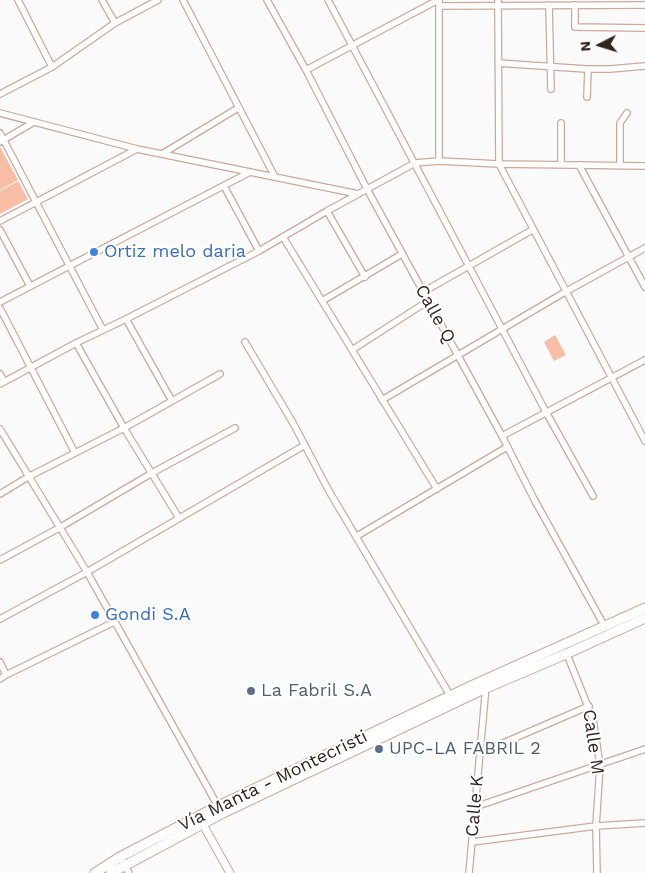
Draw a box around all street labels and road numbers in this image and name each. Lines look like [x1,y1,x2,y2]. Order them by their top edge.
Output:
street label: Calle Q [410,281,460,347]
street label: Calle M [578,708,608,776]
street label: Vía Manta - Montecristi [175,726,371,836]
street label: Calle K [462,774,488,838]

